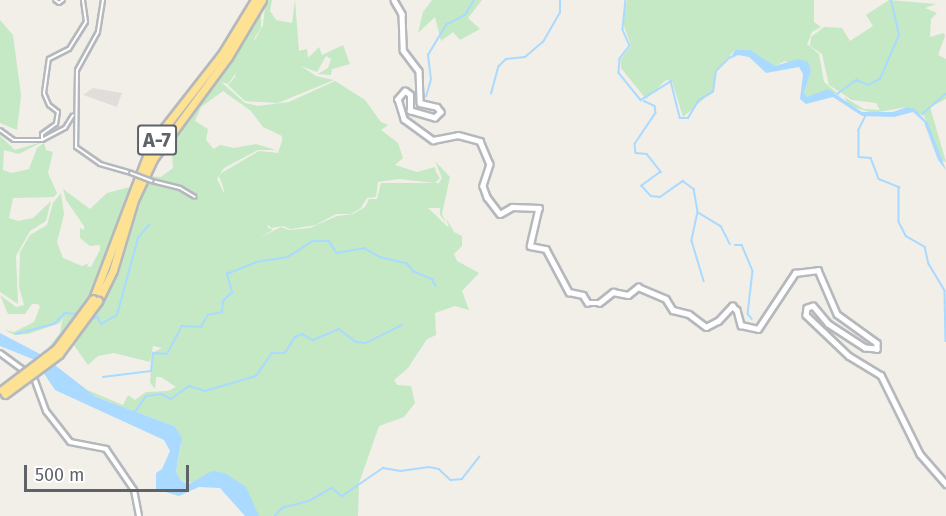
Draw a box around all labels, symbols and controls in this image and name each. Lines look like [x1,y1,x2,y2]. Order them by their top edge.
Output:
road number: A-7 [136,123,178,157]
scale bar [27,453,192,491]
text: 500 m [35,464,84,486]

